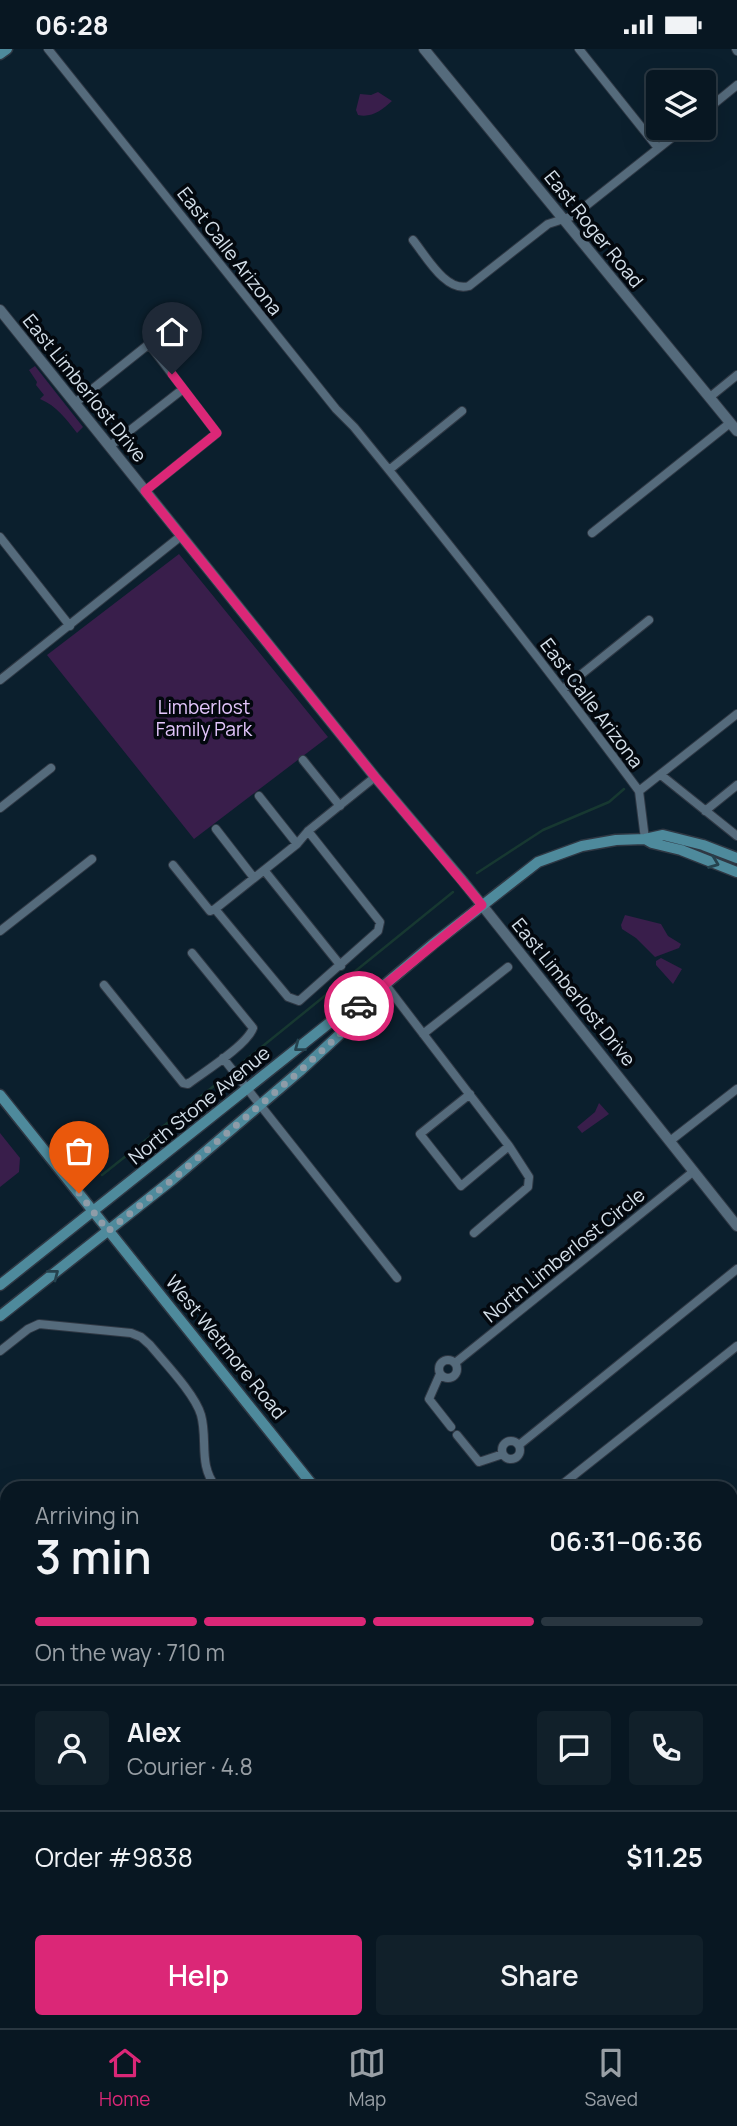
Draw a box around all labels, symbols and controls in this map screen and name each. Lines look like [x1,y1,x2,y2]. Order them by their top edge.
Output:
text: 06:28 [35,7,109,43]
map controls [646,70,716,140]
button: layers [646,70,716,140]
street label: East Roger Road [539,165,649,293]
street label: East Calle Arizona [172,181,288,321]
pin [142,302,202,374]
street label: East Limberlost Drive [17,308,153,468]
icon: home [153,313,191,351]
street label: East Calle Arizona [535,633,649,773]
park label: Limberlost Family Park [156,694,253,742]
one-way arrow [708,854,720,868]
street label: East Limberlost Drive [506,912,642,1072]
courier [324,971,394,1041]
icon: car [340,987,378,1025]
one-way arrow [295,1039,308,1051]
street label: North Stone Avenue [123,1040,275,1170]
pin [49,1121,109,1193]
icon: bag [60,1132,98,1170]
street label: North Limberlost Circle [478,1182,650,1328]
one-way arrow [46,1269,58,1282]
street label: West Wetmore Road [160,1270,292,1424]
text: Arriving in [35,1499,140,1531]
text: 06:31–06:36 [549,1523,703,1559]
text: 3 min [35,1525,152,1588]
text: On the way · 710 m [35,1636,225,1668]
button: person [35,1711,109,1785]
button: chat [537,1711,611,1785]
button: phone [629,1711,703,1785]
text: Alex [127,1714,181,1750]
text: Courier · 4.8 [127,1750,253,1782]
text: Order #9838 [35,1839,193,1875]
text: $11.25 [626,1839,703,1875]
button: Help [35,1935,362,2015]
button: Share [376,1935,703,2015]
tab: Home [99,2044,150,2112]
tab: Map [348,2044,386,2112]
tab: Saved [584,2044,638,2112]

